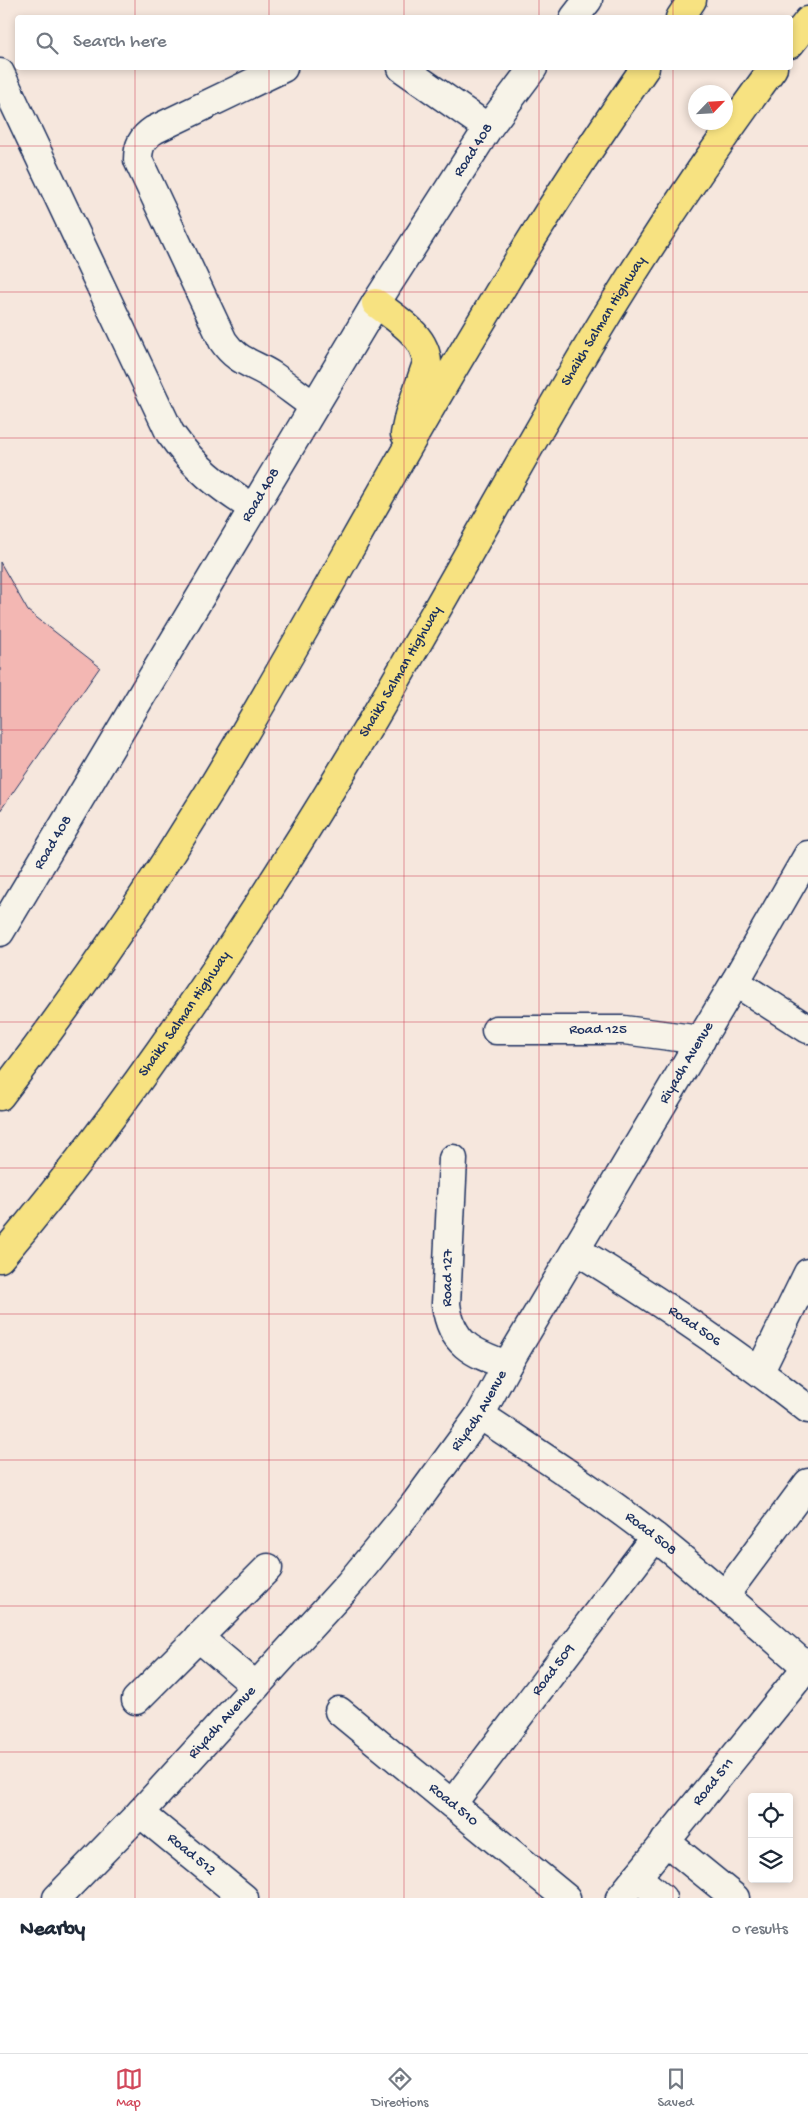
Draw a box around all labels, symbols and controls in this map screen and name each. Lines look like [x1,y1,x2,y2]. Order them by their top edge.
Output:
search box [15,15,793,70]
icon: search [33,29,61,57]
text: Search here [73,31,167,54]
north arrow [688,85,733,130]
street label: Road 408 [450,120,497,181]
street label: Shaikh Salman Highway [557,253,651,390]
street label: Road 408 [238,465,284,526]
street label: Shaikh Salman Highway [355,602,446,741]
street label: Road 408 [30,812,77,873]
street label: Shaikh Salman Highway [135,947,235,1081]
street label: Riyadh Avenue [655,1018,718,1107]
street label: Road 125 [569,1021,627,1039]
street label: Road 127 [438,1248,458,1307]
street label: Road 506 [665,1302,725,1351]
street label: Riyadh Avenue [447,1367,512,1455]
street label: Road 508 [621,1508,680,1560]
street label: Road 509 [528,1640,579,1700]
street label: Riyadh Avenue [185,1682,260,1763]
street label: Road 511 [689,1755,738,1810]
street label: Road 510 [425,1779,482,1831]
map controls [748,1793,793,1883]
button: locate [748,1793,793,1838]
street label: Road 512 [163,1830,219,1880]
button: layers [748,1838,793,1883]
text: Nearby [20,1918,85,1943]
text: 0 results [732,1921,788,1940]
tab: Map [115,2065,143,2112]
tab: Directions [372,2065,429,2112]
tab: Saved [658,2065,693,2112]

